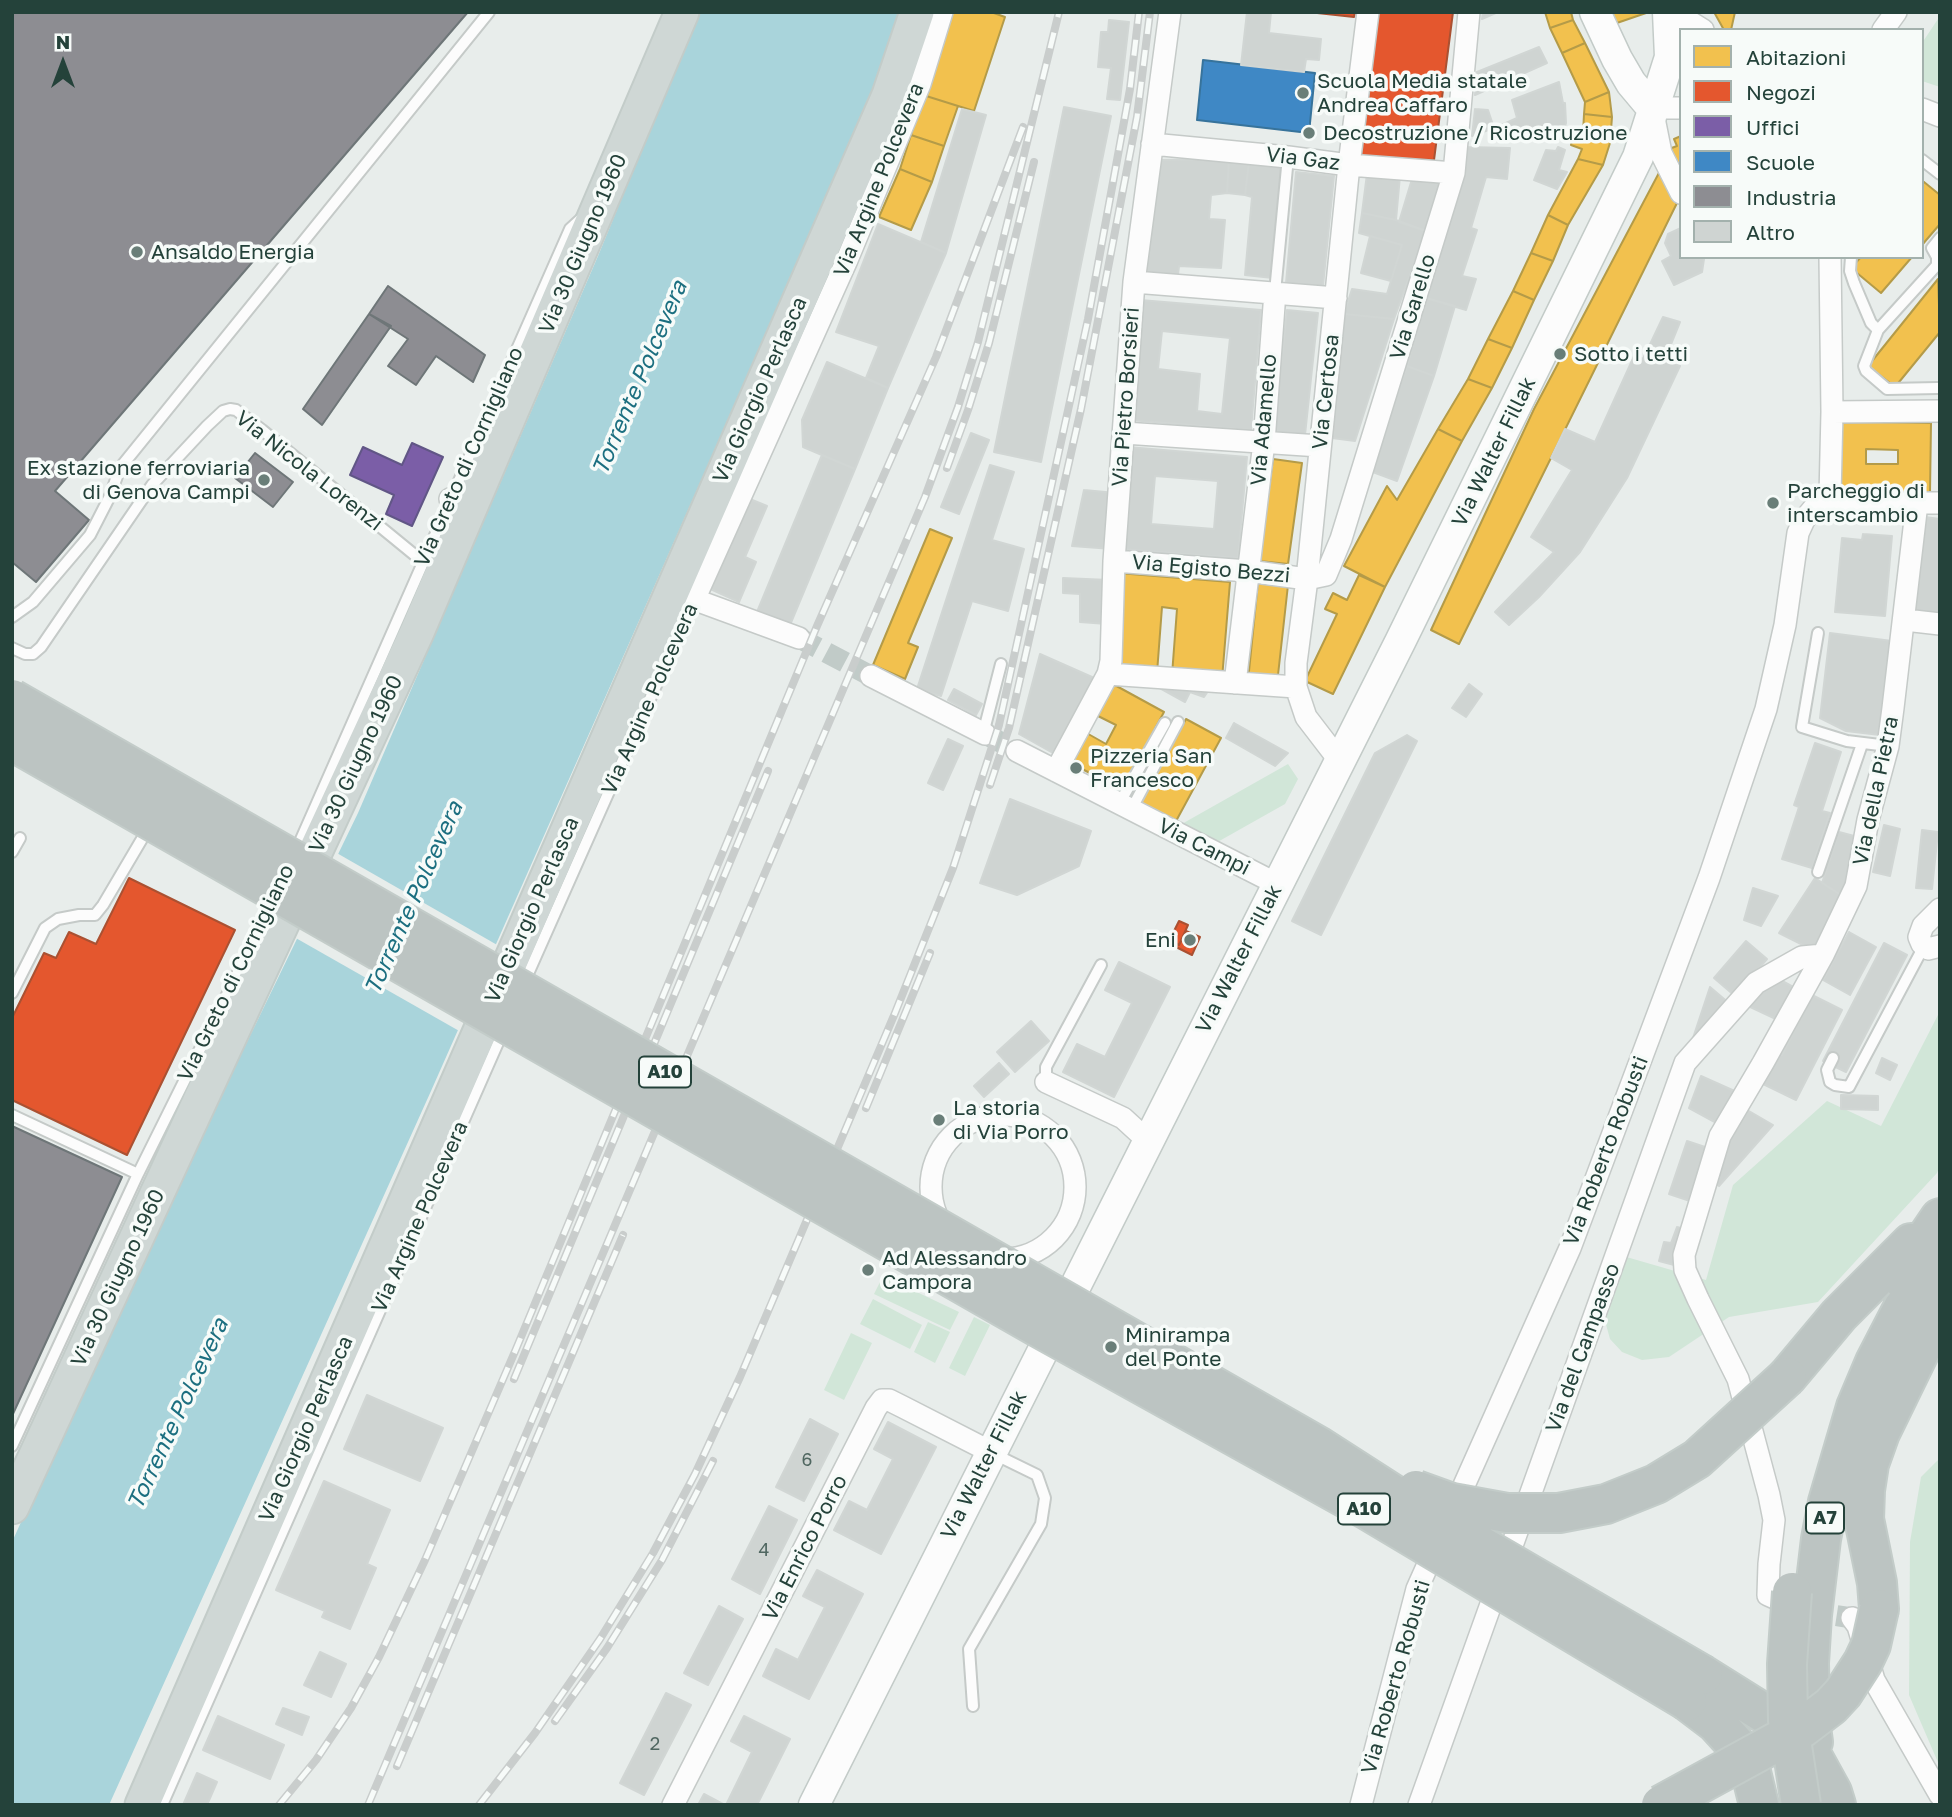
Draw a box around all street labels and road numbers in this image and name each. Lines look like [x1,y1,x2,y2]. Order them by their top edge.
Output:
street label: Via Argine Polcevera [829,79,929,281]
street label: Via Gaz [1265,142,1341,176]
street label: Via 30 Giugno 1960 [534,150,632,338]
street label: Via Garello [1385,251,1441,363]
street label: Via Giorgio Perlasca [708,293,812,487]
street label: Via Pietro Borsieri [1107,306,1145,488]
street label: Via Certosa [1307,333,1345,451]
street label: Via Greto di Cornigliano [409,343,529,571]
street label: Via Adamello [1246,353,1282,487]
street label: Via Walter Fillak [1447,373,1541,531]
street label: Via Nicola Lorenzi [230,406,388,536]
street label: Via Egisto Bezzi [1131,550,1291,588]
street label: Via Argine Polcevera [596,599,704,799]
street label: Via 30 Giugno 1960 [304,671,408,857]
street label: Via della Pietra [1848,714,1904,868]
street label: Via Giorgio Perlasca [480,813,584,1007]
street label: Via Campi [1154,813,1254,881]
street label: Via Greto di Cornigliano [172,860,300,1086]
street label: Via Walter Fillak [1191,880,1287,1038]
street label: Via Roberto Robusti [1558,1053,1654,1249]
road number: A10 [639,1056,691,1088]
street label: Via Argine Polcevera [366,1117,474,1317]
street label: Via 30 Giugno 1960 [66,1185,170,1371]
street label: Via del Campasso [1541,1260,1625,1436]
street label: Via Giorgio Perlasca [254,1332,358,1526]
street label: Via Walter Fillak [936,1386,1032,1544]
street label: Via Enrico Porro [757,1471,853,1625]
road number: A10 [1338,1494,1390,1525]
road number: A7 [1806,1502,1844,1534]
street label: Via Roberto Robusti [1356,1577,1436,1777]

